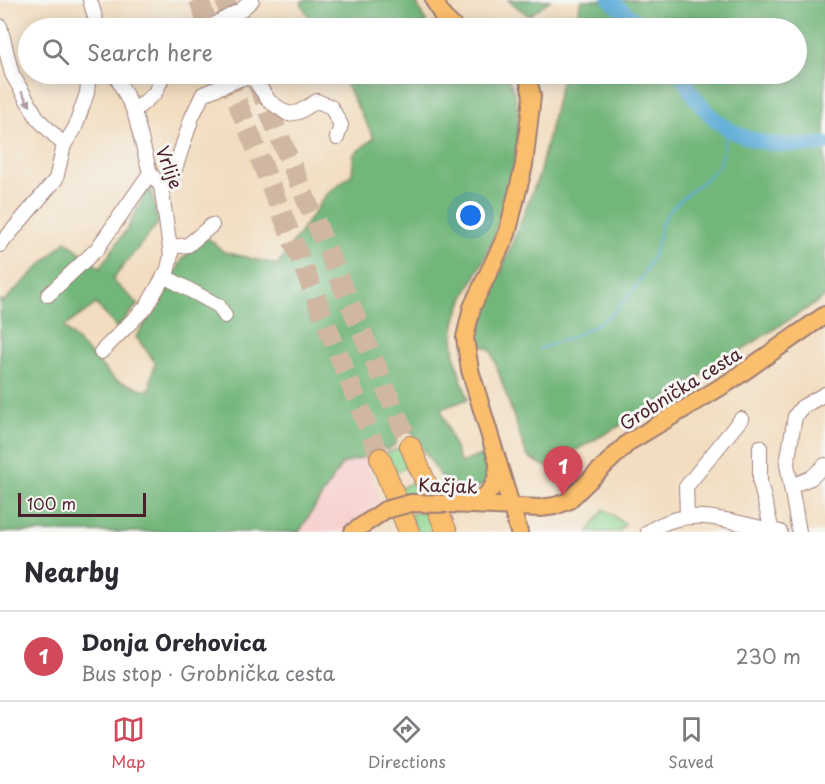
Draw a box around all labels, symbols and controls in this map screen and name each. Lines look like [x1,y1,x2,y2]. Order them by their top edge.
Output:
search box [18,18,807,84]
icon: search [39,35,72,68]
text: Search here [87,35,213,68]
one-way arrow [21,91,32,107]
street label: Vrlije [150,142,190,192]
your location [456,201,485,230]
street label: Grobnička cesta [614,339,747,436]
pin: 1 [544,446,582,496]
street label: Kačjak [418,470,478,500]
scale bar [18,490,146,518]
text: 100 m [27,491,76,515]
text: Nearby [24,552,119,591]
text: Donja Orehovica [81,625,267,658]
text: 1 [39,641,48,671]
text: 230 m [736,641,801,671]
text: Bus stop · Grobnička cesta [81,658,335,688]
tab: Map [111,713,145,773]
tab: Directions [368,713,446,773]
tab: Saved [668,713,714,773]

